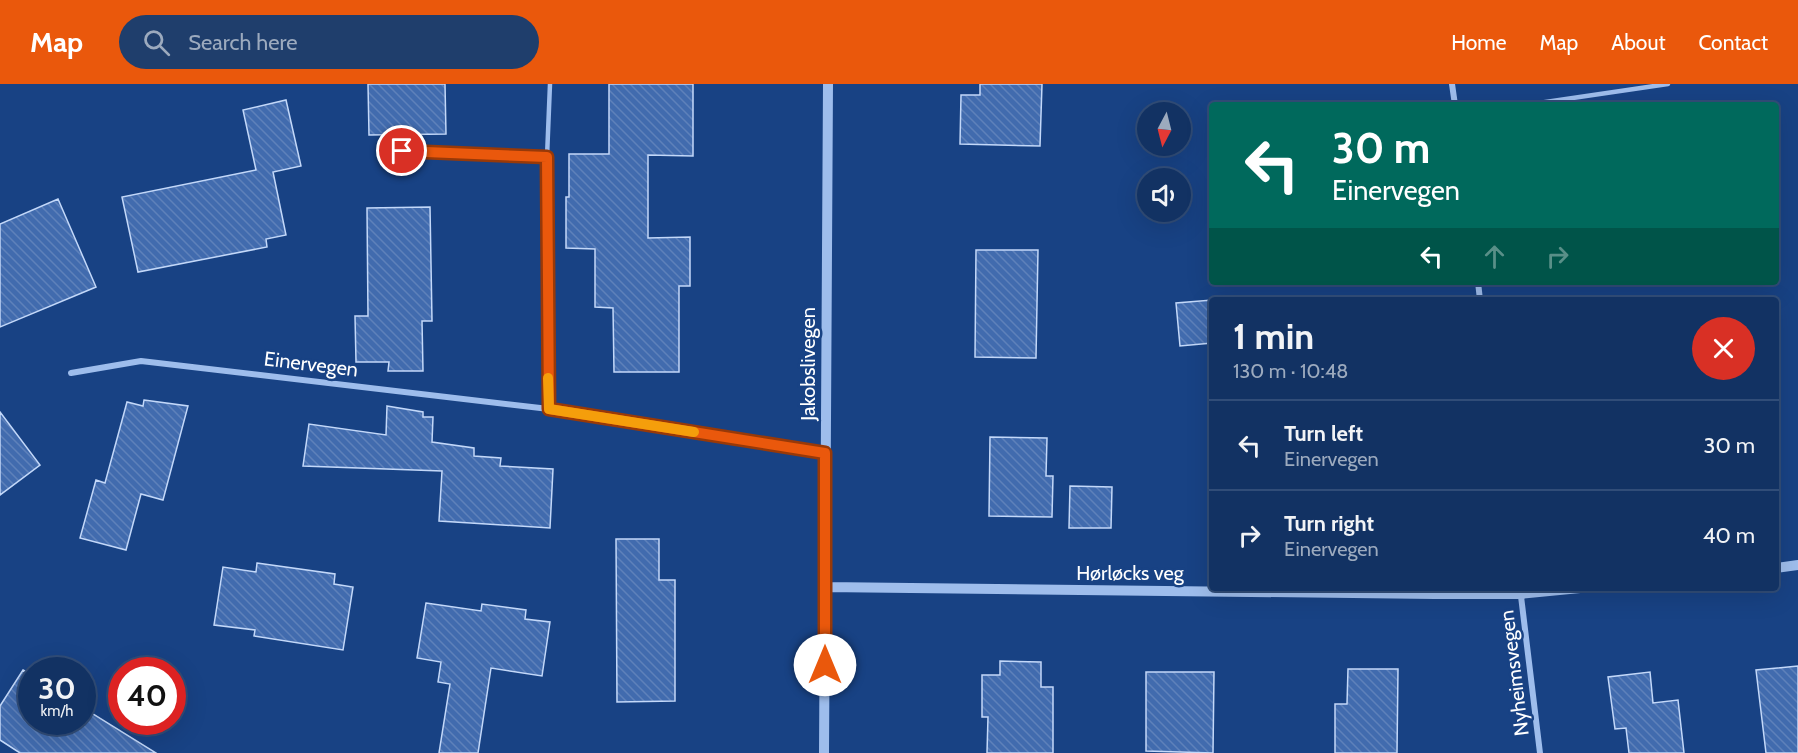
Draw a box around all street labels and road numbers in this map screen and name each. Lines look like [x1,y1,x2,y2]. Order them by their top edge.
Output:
street label: Jakobslivegen [796,307,820,422]
street label: Einervegen [263,346,359,382]
street label: Hørløcks veg [1076,561,1185,585]
street label: Nyheimsvegen [1494,609,1534,737]

